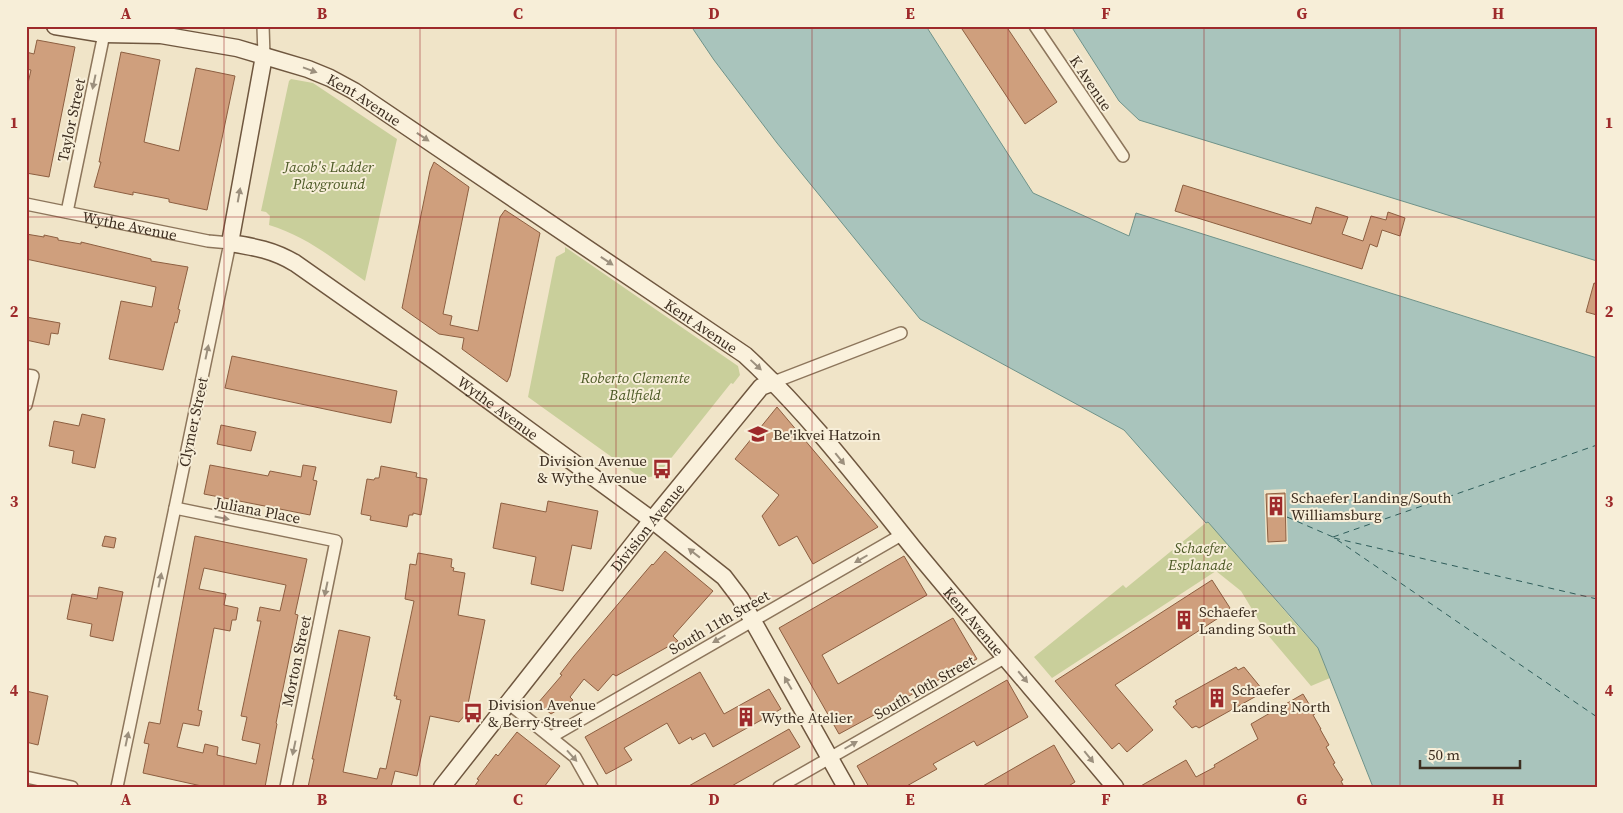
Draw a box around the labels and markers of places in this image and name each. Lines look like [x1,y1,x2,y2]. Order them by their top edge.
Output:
school or university icon: Be'ikvei Hatzoin [747,423,769,445]
place label: Be'ikvei Hatzoin [773,424,881,445]
place label: Division Avenue & Wythe Avenue [537,450,647,488]
bus stop icon: Division Avenue & Wythe Avenue [651,458,673,480]
place label: Schaefer Landing/South Williamsburg [1291,487,1452,525]
building icon: Schaefer Landing/South Williamsburg [1265,495,1287,517]
place label: Schaefer Landing South [1199,601,1296,639]
building icon: Schaefer Landing South [1173,609,1195,631]
place label: Schaefer Landing North [1232,679,1331,717]
building icon: Schaefer Landing North [1206,687,1228,709]
place label: Division Avenue & Berry Street [488,694,596,732]
bus stop icon: Division Avenue & Berry Street [462,702,484,724]
building icon: Wythe Atelier [735,706,757,728]
place label: Wythe Atelier [761,707,853,728]

